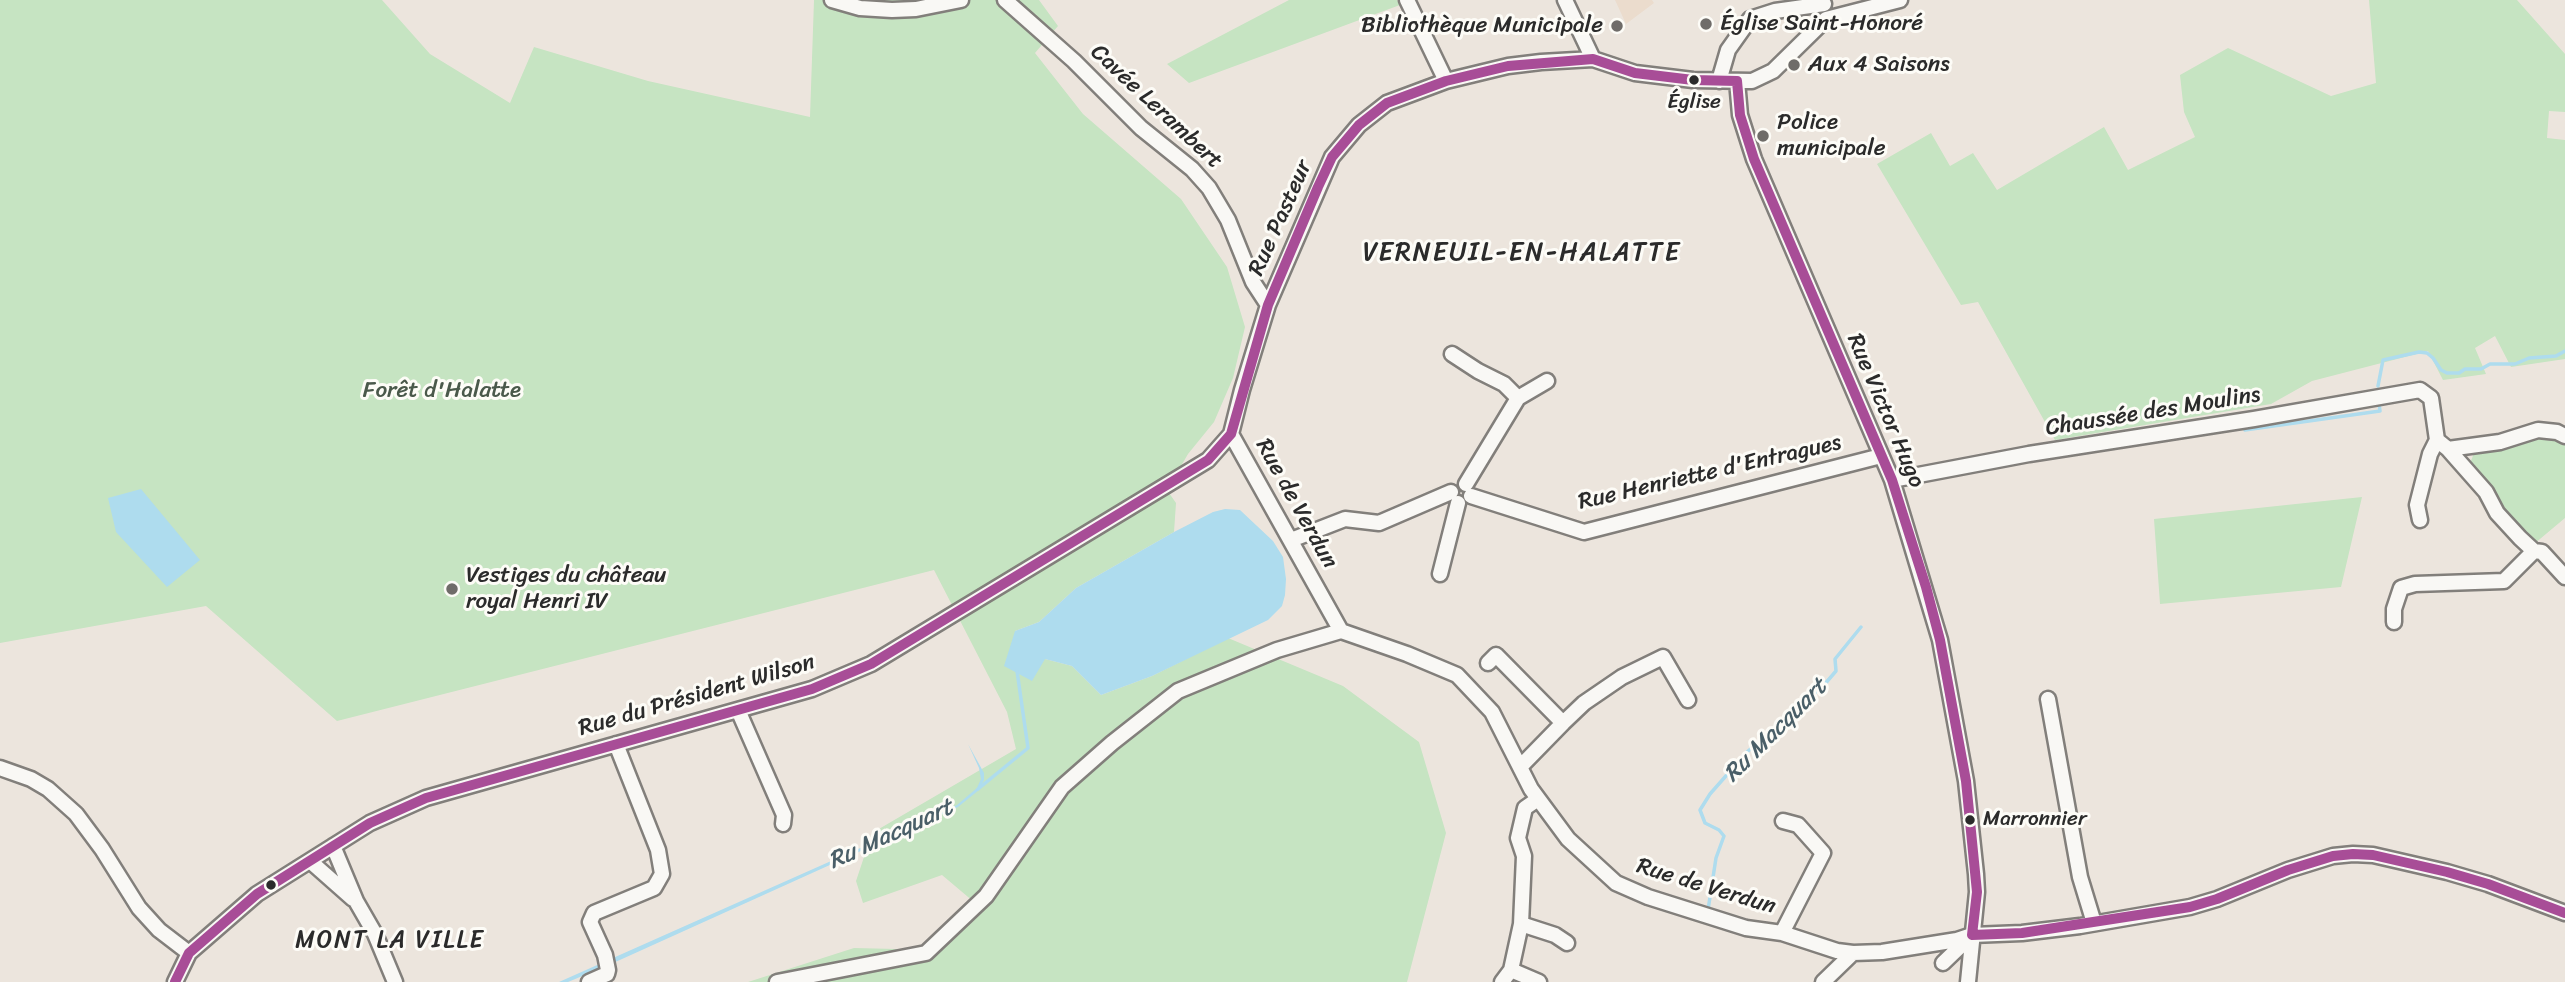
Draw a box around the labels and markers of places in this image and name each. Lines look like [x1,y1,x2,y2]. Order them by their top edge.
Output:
place label: Église Saint-Honoré [1720,10,1923,38]
place label: Bibliothèque Municipale [1361,12,1603,40]
marker: Église Saint-Honoré [1698,16,1714,32]
marker: Bibliothèque Municipale [1609,18,1625,34]
place label: Aux 4 Saisons [1808,51,1950,79]
marker: Aux 4 Saisons [1786,57,1802,73]
marker: Église [1687,73,1701,87]
place label: Église [1667,90,1721,116]
place label: Police municipale [1777,109,1886,163]
marker: Police municipale [1755,128,1771,144]
place label: Vestiges du château royal Henri IV [466,562,666,616]
marker: Vestiges du château royal Henri IV [444,581,460,597]
place label: Marronnier [1983,807,2086,833]
marker: Marronnier [1963,813,1977,827]
unlabelled marker [264,878,278,892]

